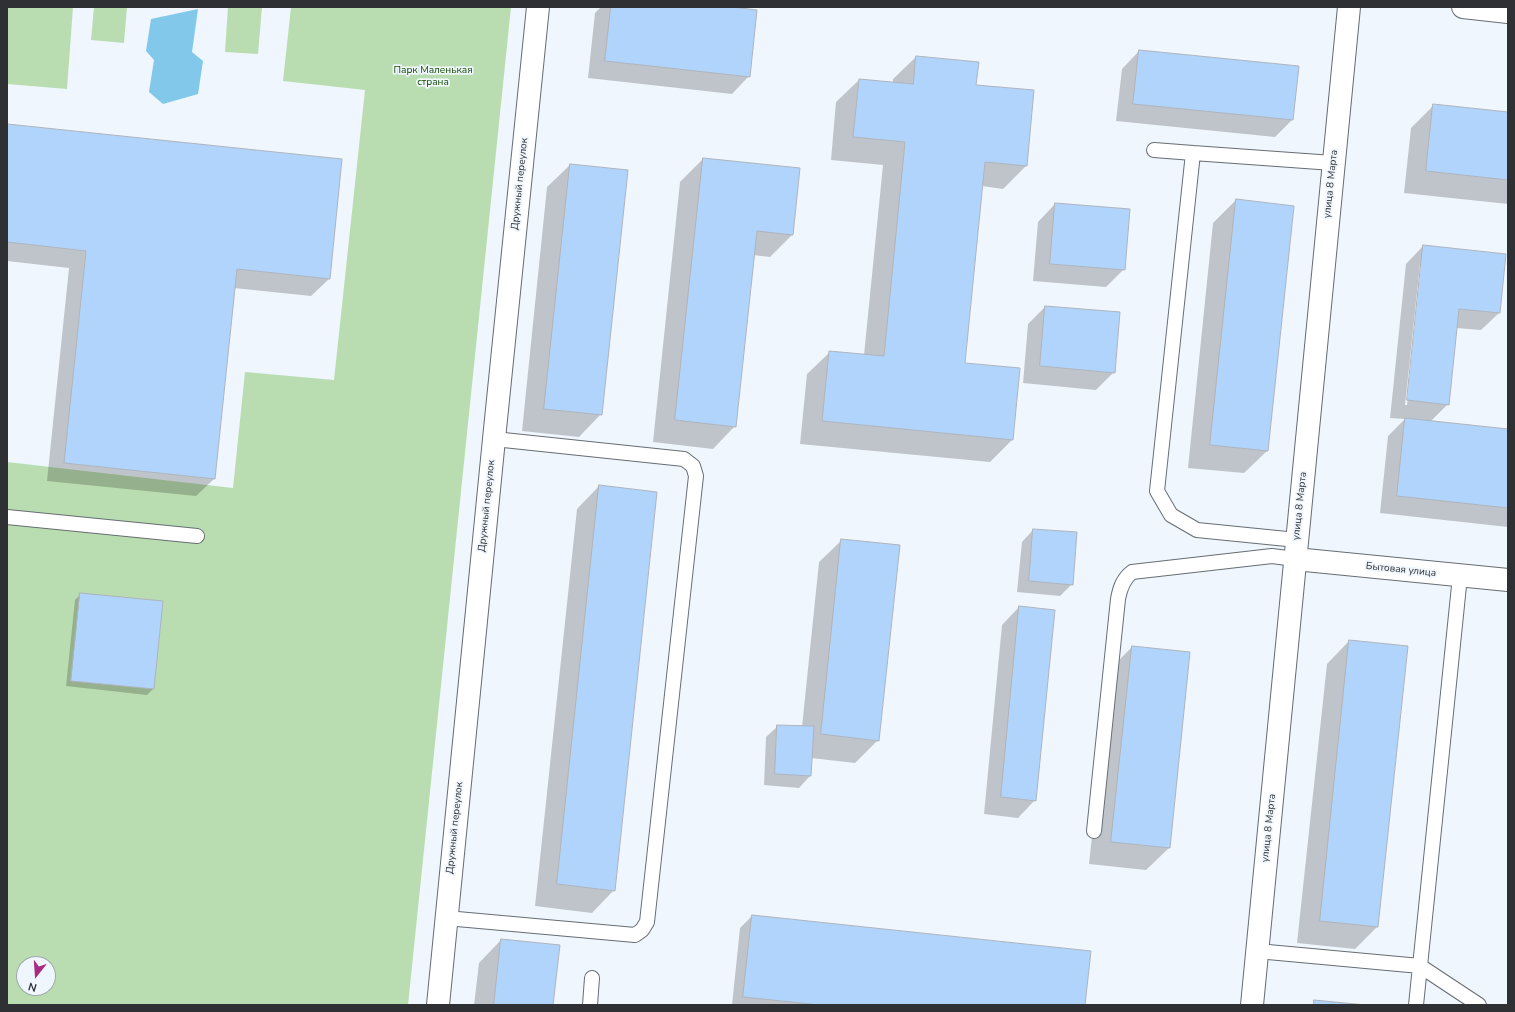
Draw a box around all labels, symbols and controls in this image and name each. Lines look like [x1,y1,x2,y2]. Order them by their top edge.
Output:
park label: Парк Маленькая страна [393,65,473,88]
street label: Дружный переулок [509,137,531,231]
street label: улица 8 Марта [1321,149,1341,219]
street label: Дружный переулок [476,459,498,553]
street label: улица 8 Марта [1290,471,1310,541]
street label: Бытовая улица [1365,560,1437,580]
street label: Дружный переулок [444,781,466,875]
street label: улица 8 Марта [1259,793,1279,863]
north arrow [16,956,56,996]
text: N [27,979,39,995]

